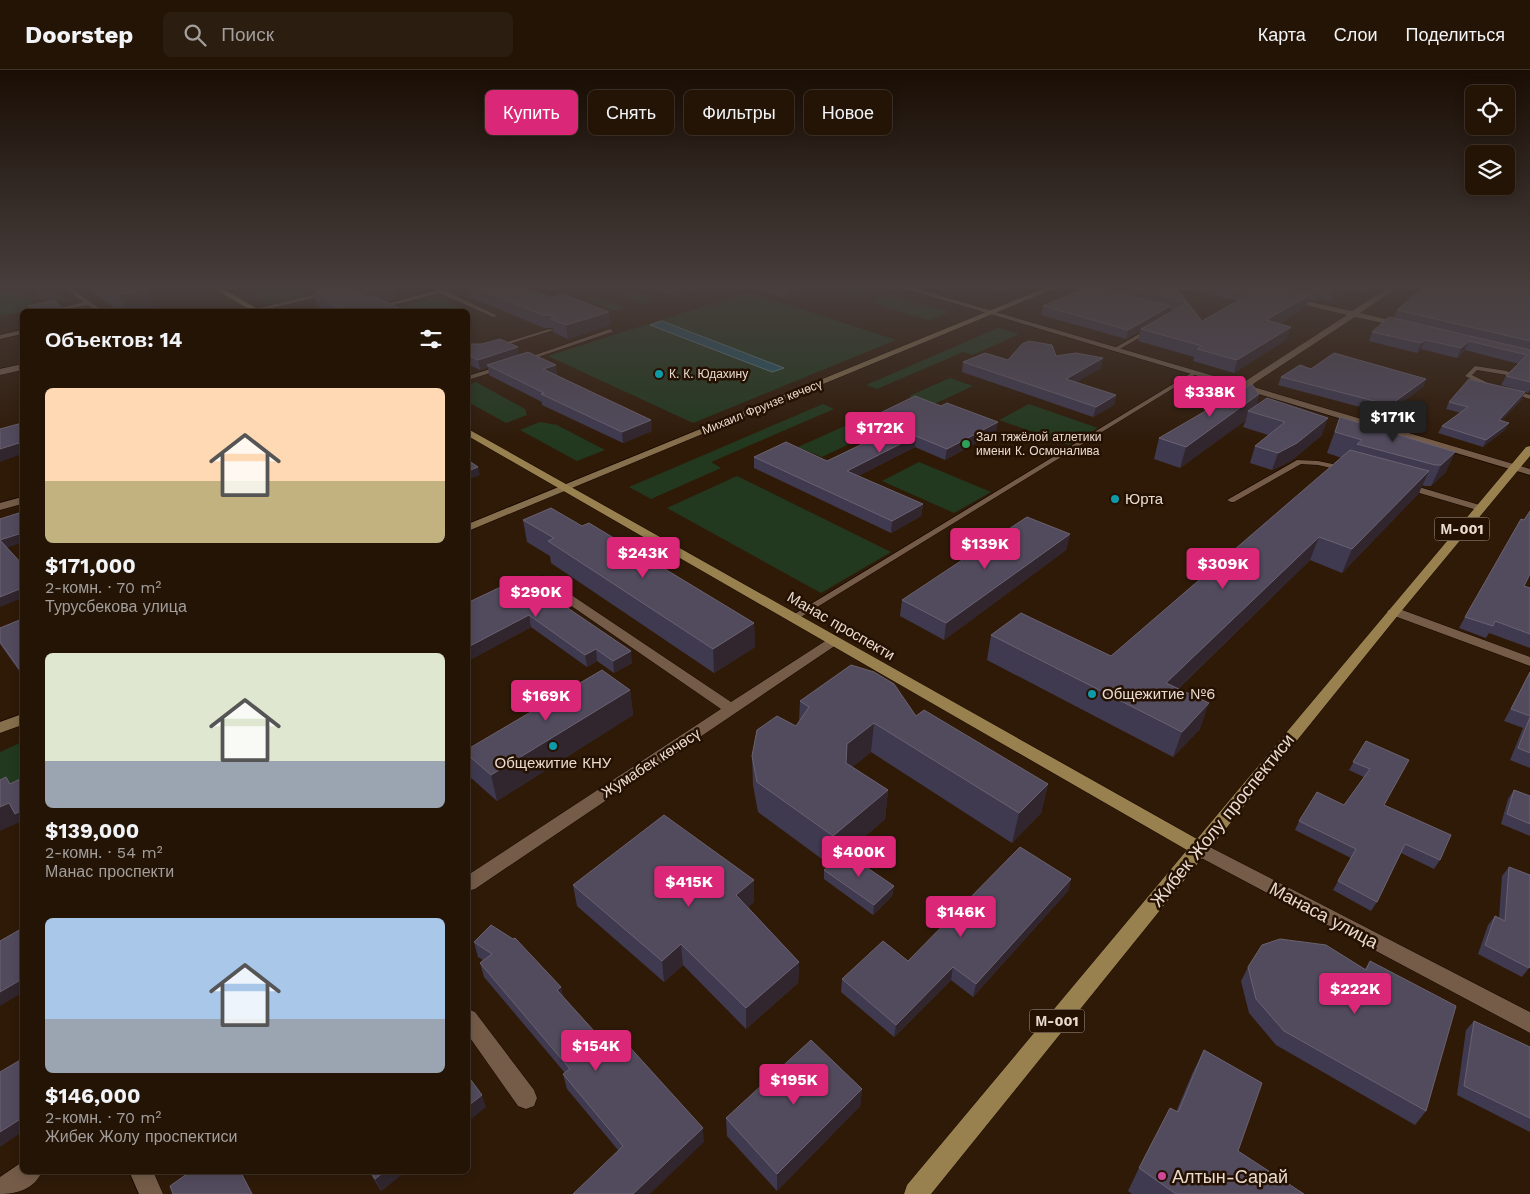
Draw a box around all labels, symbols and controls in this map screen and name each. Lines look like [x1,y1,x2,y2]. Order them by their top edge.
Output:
search box [163,12,513,57]
text: Doorstep [25,21,133,49]
icon: search [181,21,209,49]
text: Поиск [221,23,274,46]
text: Карта [1258,24,1306,45]
text: Слои [1334,24,1378,45]
text: Поделиться [1406,24,1505,45]
map controls [1465,85,1515,195]
button: locate [1465,85,1515,135]
chip: Купить [485,90,578,135]
chip: Снять [588,90,674,135]
chip: Фильтры [684,90,794,135]
chip: Новое [804,90,892,135]
button: layers [1465,145,1515,195]
icon: filters [417,325,445,353]
text: Объектов: 14 [45,327,182,352]
place label: К. К. Юдахину [669,367,748,381]
marker: К. К. Юдахину [653,368,665,380]
street label: Михаил Фрунзе көчөсү [700,376,824,438]
pin: $338K [1175,376,1245,418]
text: $338K [1185,382,1235,401]
pin: $171K [1358,400,1428,443]
text: $171K [1371,407,1415,426]
pin: $172K [845,412,915,454]
text: $172K [856,418,904,437]
icon: home [200,420,290,510]
place label: Зал тяжёлой атлетики имени К. Осмоналива [976,430,1101,458]
marker: Зал тяжёлой атлетики имени К. Осмоналива [960,438,972,450]
place label: Юрта [1125,490,1164,508]
marker: Юрта [1109,493,1121,505]
road number: М-001 [1434,518,1490,540]
pin: $139K [950,528,1020,570]
text: $139K [961,534,1009,553]
pin: $243K [608,536,678,579]
text: $243K [618,543,668,562]
pin: $309K [1188,548,1258,590]
text: $171,000 [45,553,136,578]
text: $309K [1198,554,1249,573]
pin: $290K [501,576,571,618]
text: 2-комн. · 70 m² [45,578,161,597]
text: $290K [510,582,562,601]
street label: Манас проспекти [784,588,898,664]
text: Турусбекова улица [45,597,187,616]
pin: $169K [511,680,581,722]
icon: home [200,685,290,775]
place label: Общежитие №6 [1102,685,1215,703]
text: $169K [522,686,570,705]
marker: Общежитие №6 [1086,688,1098,700]
street label: Жумабек көчөсү [598,724,704,802]
street label: Жибек Жолу проспектиси [1146,729,1298,911]
marker: Общежитие КНУ [547,740,559,752]
place label: Общежитие КНУ [495,754,612,772]
text: $139,000 [45,818,139,843]
pin: $400K [824,836,894,878]
text: $400K [833,842,885,861]
text: 2-комн. · 54 m² [45,843,163,862]
text: Манас проспекти [45,862,174,881]
pin: $415K [654,866,724,908]
text: $415K [665,872,713,891]
street label: Манаса улица [1266,878,1383,953]
pin: $146K [926,896,996,938]
text: $146K [937,902,985,921]
icon: home [200,950,290,1040]
pin: $222K [1320,972,1390,1015]
text: $222K [1330,979,1380,998]
road number: М-001 [1030,1009,1084,1032]
pin: $154K [561,1030,631,1072]
text: $154K [572,1036,620,1055]
pin: $195K [759,1064,829,1106]
text: $195K [770,1070,818,1089]
text: $146,000 [45,1083,140,1108]
text: 2-комн. · 70 m² [45,1108,161,1127]
text: Жибек Жолу проспектиси [45,1127,237,1146]
place label: Алтын-Сарай [1172,1166,1288,1187]
marker: Алтын-Сарай [1156,1170,1168,1182]

